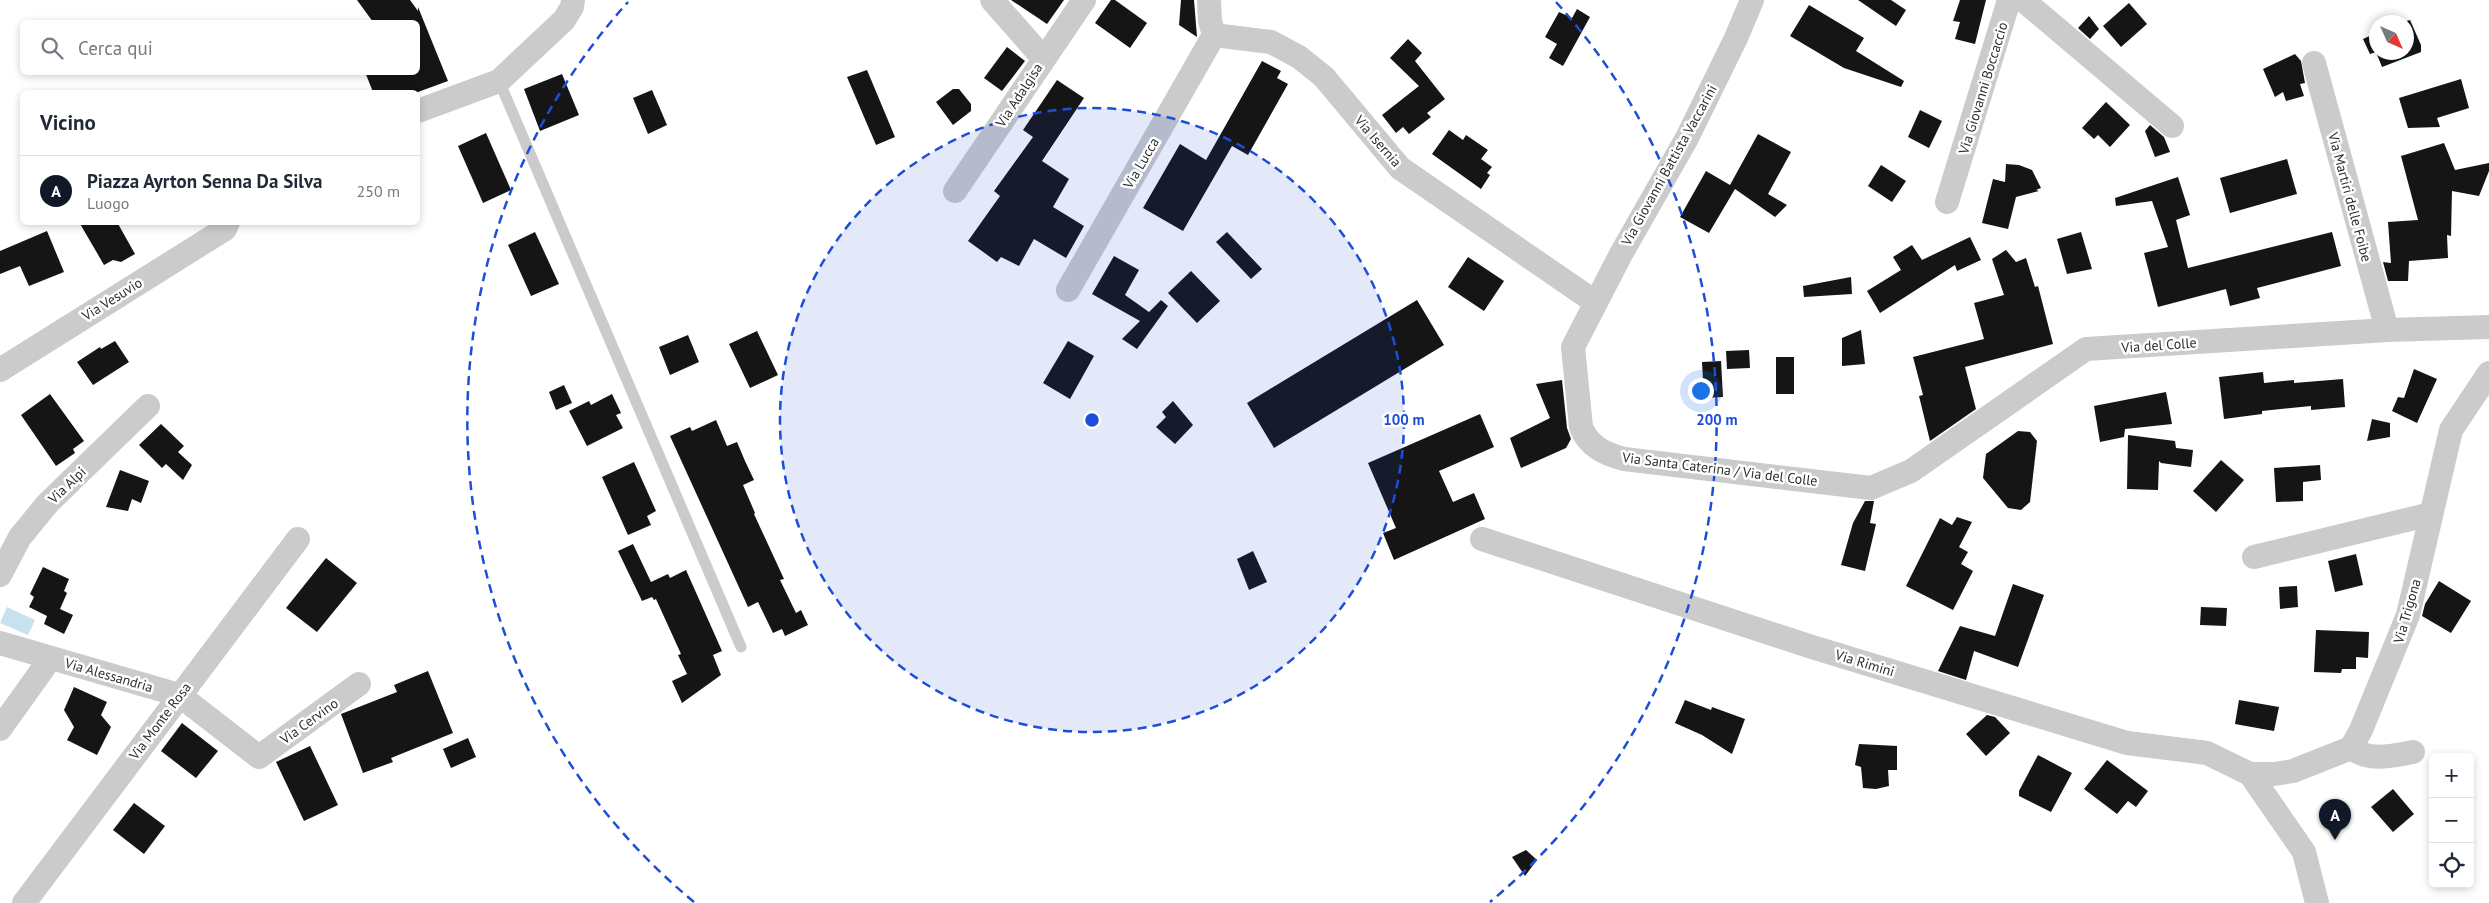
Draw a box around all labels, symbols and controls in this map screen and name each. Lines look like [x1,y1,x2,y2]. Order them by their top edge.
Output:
north arrow [2369,15,2414,60]
search box [20,20,420,75]
street label: Via Giovanni Boccaccio [1954,20,2012,157]
icon: search [38,34,66,62]
text: Cerca qui [78,36,153,60]
street label: Via Adalgisa [991,60,1046,131]
street label: Via Giovanni Battista Vaccarini [1617,81,1721,249]
text: Vicino [40,109,96,136]
street label: Via Isernia [1350,111,1405,171]
street label: Via Martiri delle Foibe [2324,129,2376,264]
street label: Via Lucca [1119,134,1163,193]
text: Piazza Ayrton Senna Da Silva [87,169,322,193]
text: A [51,181,61,201]
text: 250 m [357,181,400,201]
text: Luogo [87,193,129,213]
street label: Via Vesuvio [78,273,145,325]
street label: Via del Colle [2120,333,2197,357]
your location [1688,378,1714,404]
text: 100 m [1383,410,1425,429]
text: 200 m [1696,410,1738,429]
centre of rings [1083,411,1101,429]
street label: Via Santa Caterina / Via del Colle [1620,448,1819,490]
street label: Via Alpi [44,463,90,508]
street label: Via Trigona [2389,577,2425,646]
street label: Via Rimini [1832,645,1897,681]
street label: Via Alessandria [62,654,155,696]
street label: Via Monte Rosa [125,679,195,764]
street label: Via Cervino [276,694,342,749]
map controls [2429,753,2474,888]
button: + [2429,753,2474,798]
button: − [2429,798,2474,843]
pin: A [2319,799,2351,840]
button: locate [2429,843,2474,888]

